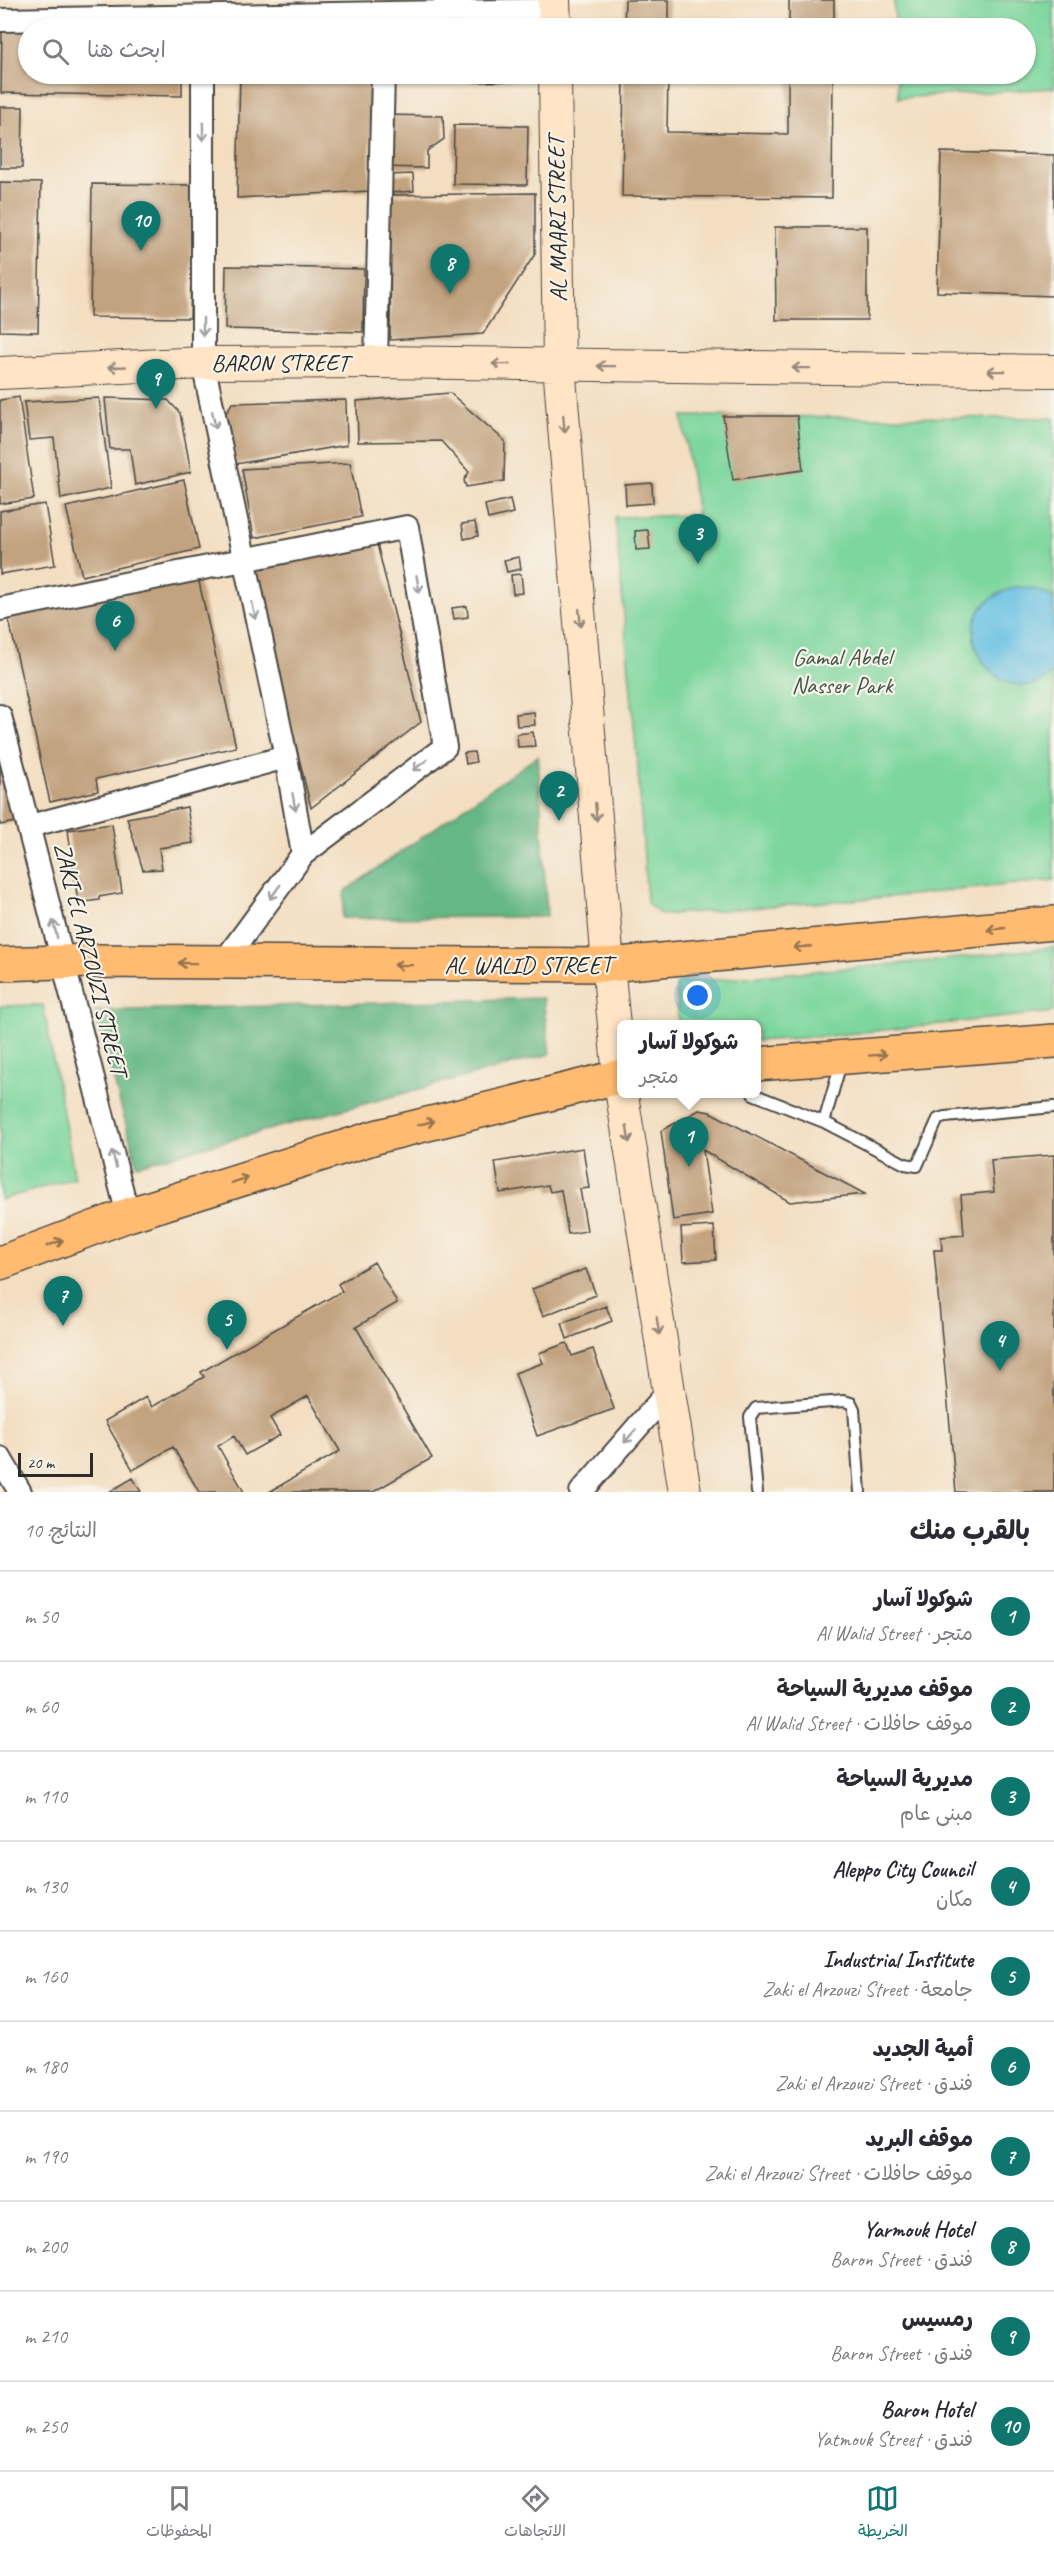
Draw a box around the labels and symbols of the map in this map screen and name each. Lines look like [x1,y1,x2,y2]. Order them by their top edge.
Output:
one-way arrow [197,121,209,141]
street label: AL MAARI STREET [540,131,573,302]
pin: 10 [122,202,160,251]
pin: 8 [430,244,470,294]
one-way arrow [197,316,209,336]
street label: BARON STREET [211,348,354,378]
one-way arrow [491,358,511,370]
pin: 9 [136,360,176,409]
one-way arrow [596,360,616,372]
one-way arrow [107,362,127,373]
one-way arrow [791,363,811,374]
one-way arrow [986,365,1006,377]
one-way arrow [209,410,220,430]
one-way arrow [559,413,570,433]
pin: 3 [678,514,718,564]
one-way arrow [413,574,424,594]
one-way arrow [249,601,261,620]
pin: 6 [96,602,134,651]
one-way arrow [575,608,586,627]
park label: Gamal Abdel Nasser Park [792,642,895,700]
one-way arrow [413,759,429,771]
pin: 2 [540,772,578,821]
one-way arrow [289,792,300,811]
one-way arrow [591,802,602,822]
street label: ZAKI EL ARZOUZI STREET [48,839,136,1083]
one-way arrow [269,884,281,900]
one-way arrow [49,920,61,939]
one-way arrow [986,924,1006,935]
one-way arrow [792,942,812,953]
street label: AL WALID STREET [445,950,617,980]
one-way arrow [177,957,197,968]
one-way arrow [393,959,413,971]
your location [683,981,712,1010]
one-way arrow [867,1049,887,1060]
one-way arrow [416,1117,435,1129]
pin: 1 [670,1118,708,1167]
one-way arrow [622,1123,633,1143]
one-way arrow [107,1149,119,1168]
one-way arrow [230,1174,249,1185]
one-way arrow [45,1237,64,1248]
pin: 7 [44,1276,82,1326]
pin: 5 [208,1300,246,1350]
one-way arrow [653,1316,664,1336]
pin: 4 [980,1322,1020,1371]
one-way arrow [623,1428,637,1443]
scale bar [18,1450,93,1478]

